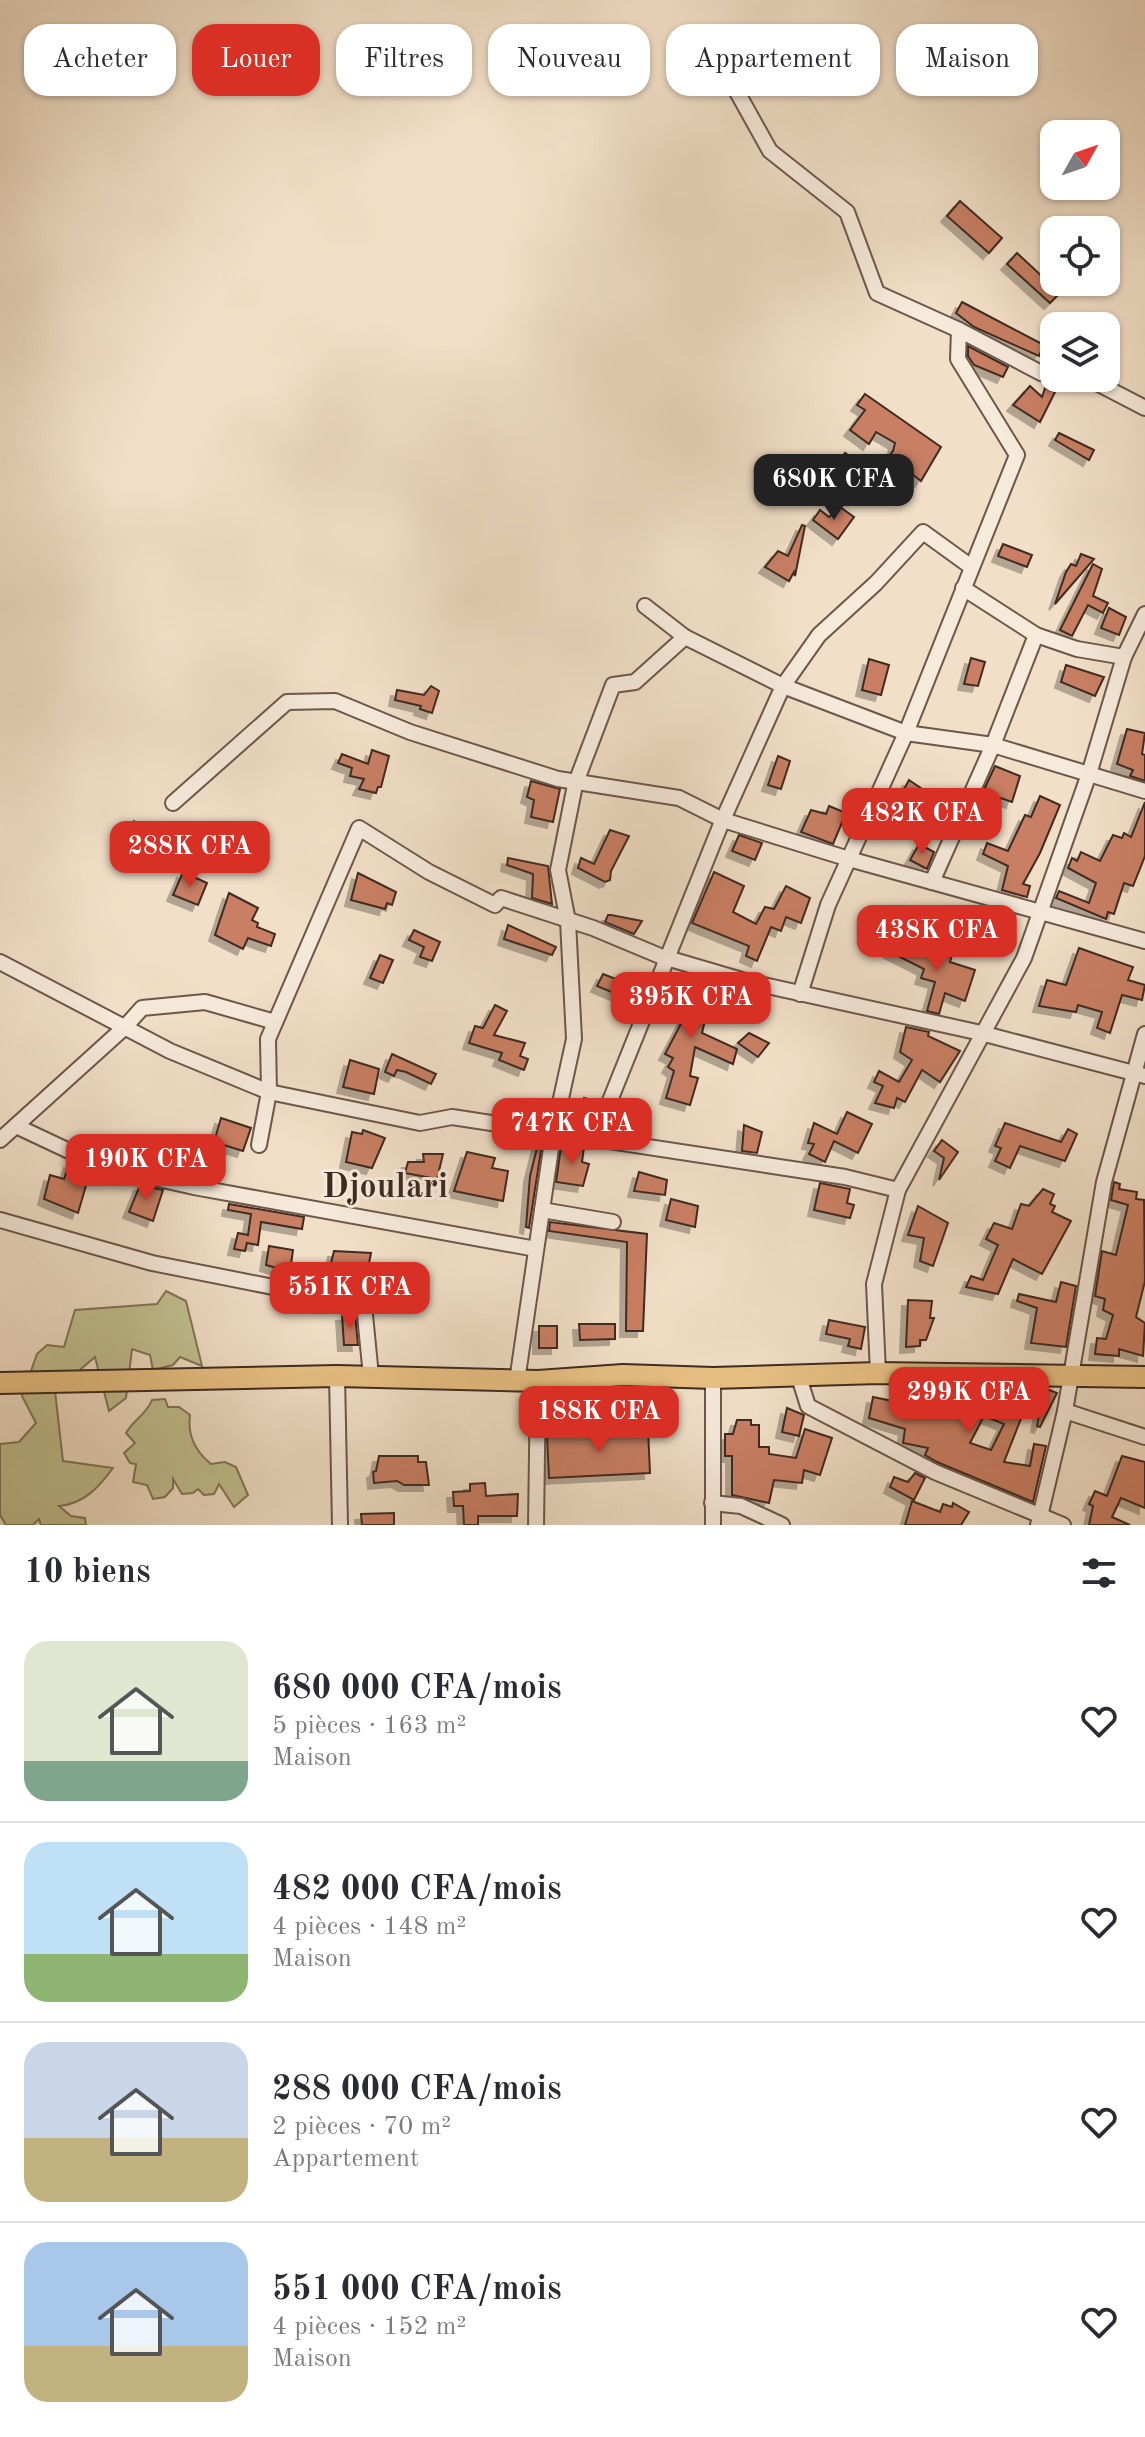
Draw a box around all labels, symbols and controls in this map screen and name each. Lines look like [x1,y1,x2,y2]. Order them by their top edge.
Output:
chip: Acheter [24,24,176,96]
chip: Louer [192,24,320,96]
chip: Filtres [336,24,472,96]
chip: Nouveau [488,24,650,96]
chip: Appartement [666,24,880,96]
chip: Maison [896,24,1038,96]
north arrow [1040,120,1120,200]
map controls [1040,120,1120,392]
button: locate [1040,216,1120,296]
button: layers [1040,312,1120,392]
pin: 680K CFA [751,454,917,522]
text: 680K CFA [772,467,896,493]
pin: 482K CFA [839,788,1005,856]
text: 482K CFA [860,801,984,827]
pin: 288K CFA [107,821,273,889]
text: 288K CFA [128,834,252,860]
pin: 438K CFA [854,905,1020,973]
text: 438K CFA [875,918,999,944]
pin: 395K CFA [608,972,774,1040]
text: 395K CFA [629,985,753,1011]
pin: 747K CFA [489,1098,655,1166]
text: 747K CFA [510,1111,634,1137]
pin: 190K CFA [63,1134,229,1202]
text: 190K CFA [84,1147,208,1173]
district label: Djoulari [322,1171,448,1205]
pin: 551K CFA [267,1262,433,1330]
text: 551K CFA [288,1275,412,1301]
pin: 299K CFA [886,1367,1052,1435]
text: 299K CFA [907,1380,1031,1406]
pin: 188K CFA [516,1386,682,1454]
text: 188K CFA [537,1399,661,1425]
icon: filters [1077,1551,1121,1595]
text: 10 biens [24,1556,151,1590]
text: 680 000 CFA/mois [272,1672,562,1706]
icon: home [88,1673,184,1769]
icon: heart [1077,1699,1121,1743]
text: 5 pièces · 163 m² [272,1713,466,1739]
text: Maison [272,1745,352,1771]
text: 482 000 CFA/mois [272,1873,562,1907]
icon: home [88,1874,184,1970]
icon: heart [1077,1900,1121,1944]
text: 4 pièces · 148 m² [272,1914,466,1940]
text: Maison [272,1946,352,1972]
text: 288 000 CFA/mois [272,2073,562,2107]
icon: home [88,2074,184,2170]
icon: heart [1077,2100,1121,2144]
text: 2 pièces · 70 m² [272,2114,451,2140]
text: Appartement [272,2146,419,2172]
text: 551 000 CFA/mois [272,2273,562,2307]
icon: home [88,2274,184,2370]
icon: heart [1077,2300,1121,2344]
text: 4 pièces · 152 m² [272,2314,466,2340]
text: Maison [272,2346,352,2372]

